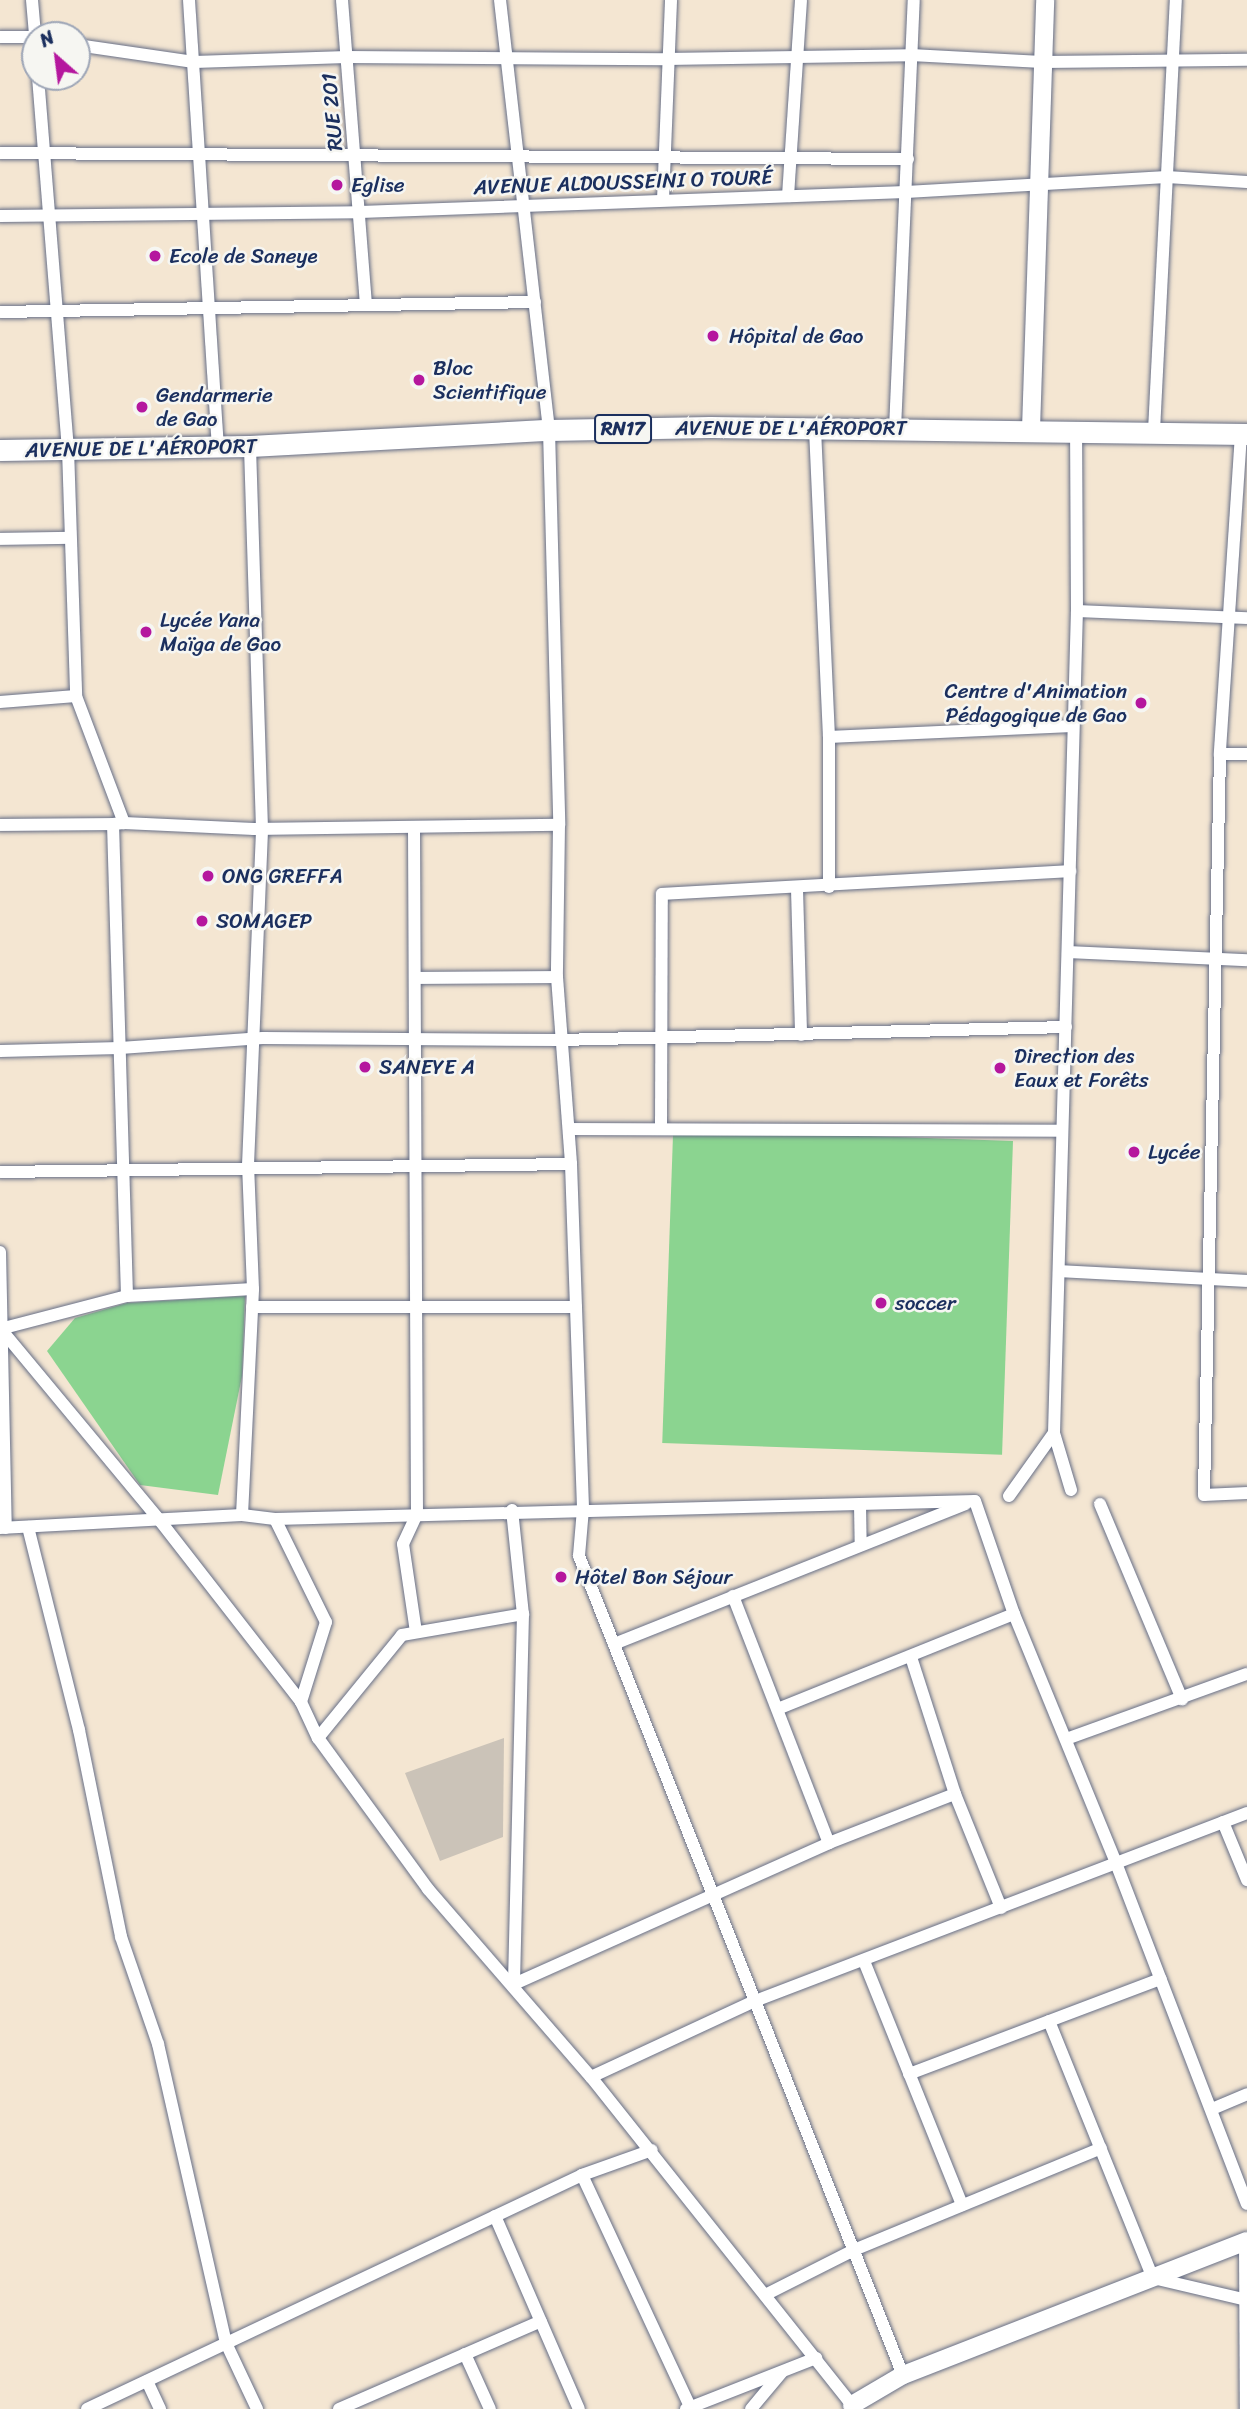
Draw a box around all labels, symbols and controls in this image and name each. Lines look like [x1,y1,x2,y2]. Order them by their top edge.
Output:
north arrow [21,21,91,91]
text: N [33,21,60,56]
street label: RUE 201 [316,72,348,152]
street label: AVENUE ALDOUSSEINI O TOURÉ [474,164,772,200]
place label: Eglise [351,172,404,198]
marker: Eglise [329,177,345,193]
place label: Ecole de Saneye [169,243,318,269]
marker: Ecole de Saneye [147,248,163,264]
place label: Hôpital de Gao [729,323,864,349]
marker: Hôpital de Gao [703,326,723,346]
place label: Bloc Scientifique [433,355,547,405]
marker: Bloc Scientifique [411,372,427,388]
place label: Gendarmerie de Gao [156,382,273,432]
marker: Gendarmerie de Gao [134,399,150,415]
road number: RN17 [593,414,653,444]
street label: AVENUE DE L'AÉROPORT [675,415,907,441]
street label: AVENUE DE L'AÉROPORT [25,433,257,463]
place label: Lycée Yana Maïga de Gao [160,607,282,657]
marker: Lycée Yana Maïga de Gao [138,624,154,640]
place label: Centre d'Animation Pédagogique de Gao [944,678,1127,728]
marker: Centre d'Animation Pédagogique de Gao [1133,695,1149,711]
place label: ONG GREFFA [222,863,341,889]
marker: ONG GREFFA [200,868,216,884]
place label: SOMAGEP [216,908,312,934]
marker: SOMAGEP [194,913,210,929]
place label: Direction des Eaux et Forêts [1014,1043,1148,1093]
place label: SANEYE A [379,1054,475,1080]
marker: SANEYE A [357,1059,373,1075]
marker: Direction des Eaux et Forêts [992,1060,1008,1076]
place label: Lycée [1148,1139,1201,1165]
marker: Lycée [1126,1144,1142,1160]
place label: soccer [895,1290,956,1316]
marker: soccer [873,1295,889,1311]
place label: Hôtel Bon Séjour [575,1564,734,1590]
marker: Hôtel Bon Séjour [553,1569,569,1585]

